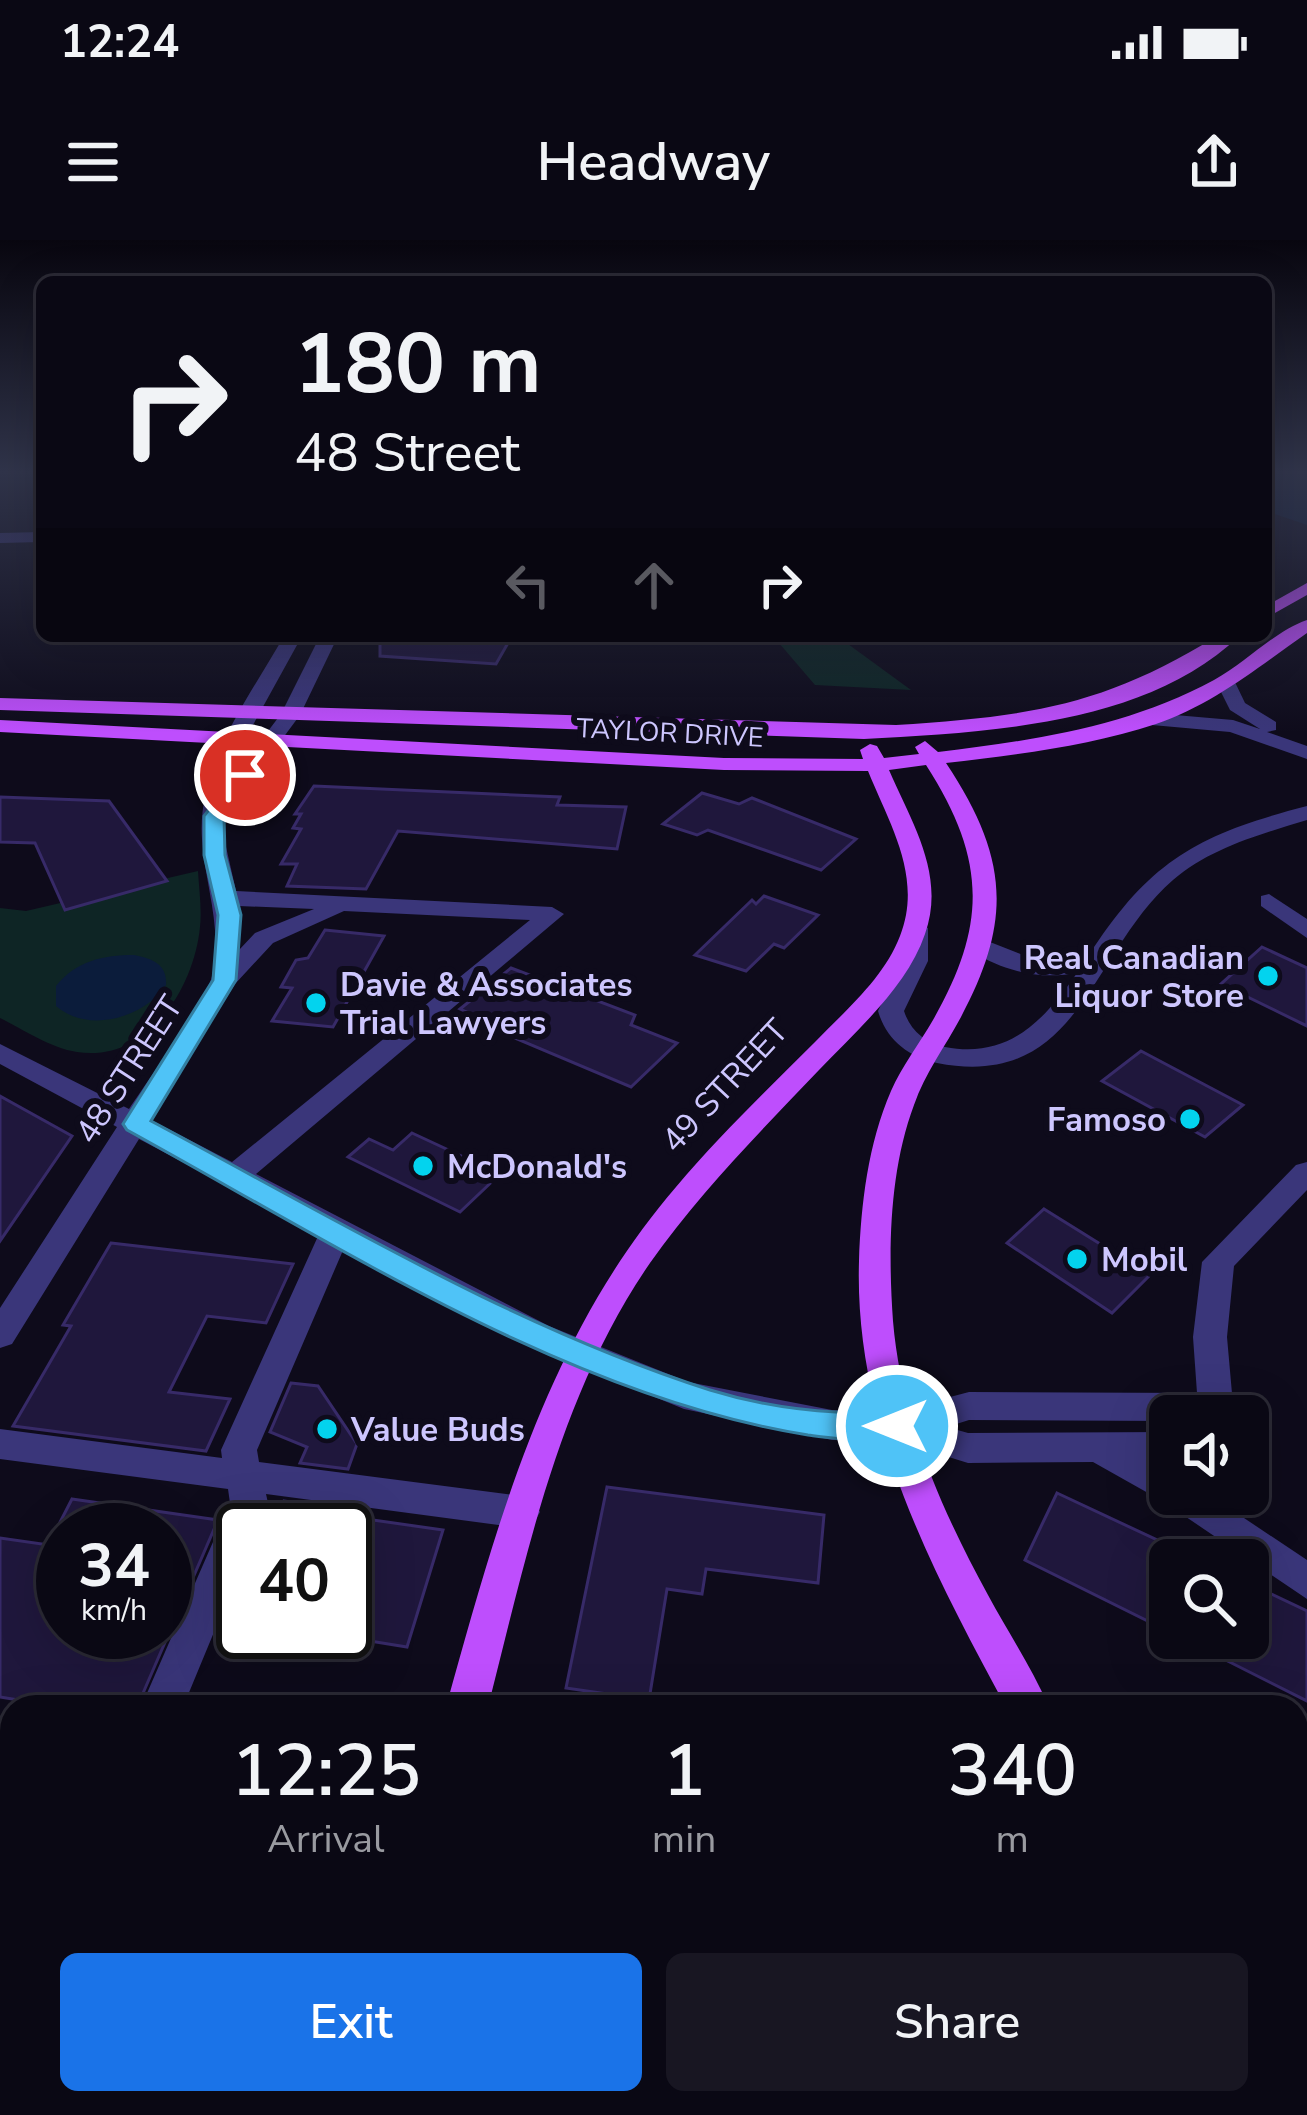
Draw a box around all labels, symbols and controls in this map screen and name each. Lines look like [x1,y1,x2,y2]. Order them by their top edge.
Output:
text: 12:24 [60,12,179,73]
text: Headway [537,125,770,199]
icon: menu [60,129,126,195]
icon: share [1181,129,1247,195]
text: 180 m [294,307,542,422]
icon: right [96,324,252,480]
text: 48 Street [294,416,520,490]
icon: left [495,552,561,618]
icon: ahead [621,552,687,618]
icon: right [747,552,813,618]
street label: TAYLOR DRIVE [575,710,765,757]
pin [194,724,296,826]
icon: arrive [212,742,278,808]
place label: Real Canadian Liquor Store [1024,936,1244,1019]
place label: Davie & Associates Trial Lawyers [340,963,633,1046]
marker: Real Canadian Liquor Store [1255,963,1281,989]
street label: 48 STREET [65,987,194,1152]
marker: Davie & Associates Trial Lawyers [303,990,329,1016]
street label: 49 STREET [651,1009,799,1163]
place label: Famoso [1047,1098,1166,1143]
marker: Famoso [1177,1106,1203,1132]
place label: McDonald's [447,1145,627,1190]
marker: McDonald's [410,1153,436,1179]
place label: Mobil [1101,1238,1188,1283]
marker: Mobil [1064,1246,1090,1272]
position arrow [834,1363,960,1489]
map controls [1149,1395,1269,1659]
button: sound [1149,1395,1269,1515]
place label: Value Buds [350,1408,525,1453]
marker: Value Buds [314,1416,340,1442]
speed limit sign: 40 [216,1503,372,1659]
text: 34 [78,1525,150,1607]
button: search [1149,1539,1269,1659]
text: km/h [81,1590,147,1631]
text: 12:25 [231,1722,421,1820]
text: 1 [663,1722,706,1820]
text: 340 [947,1722,1077,1820]
text: Arrival [267,1813,385,1866]
text: min [652,1813,716,1866]
text: m [995,1813,1029,1866]
button: Exit [60,1953,642,2091]
button: Share [666,1953,1248,2091]

